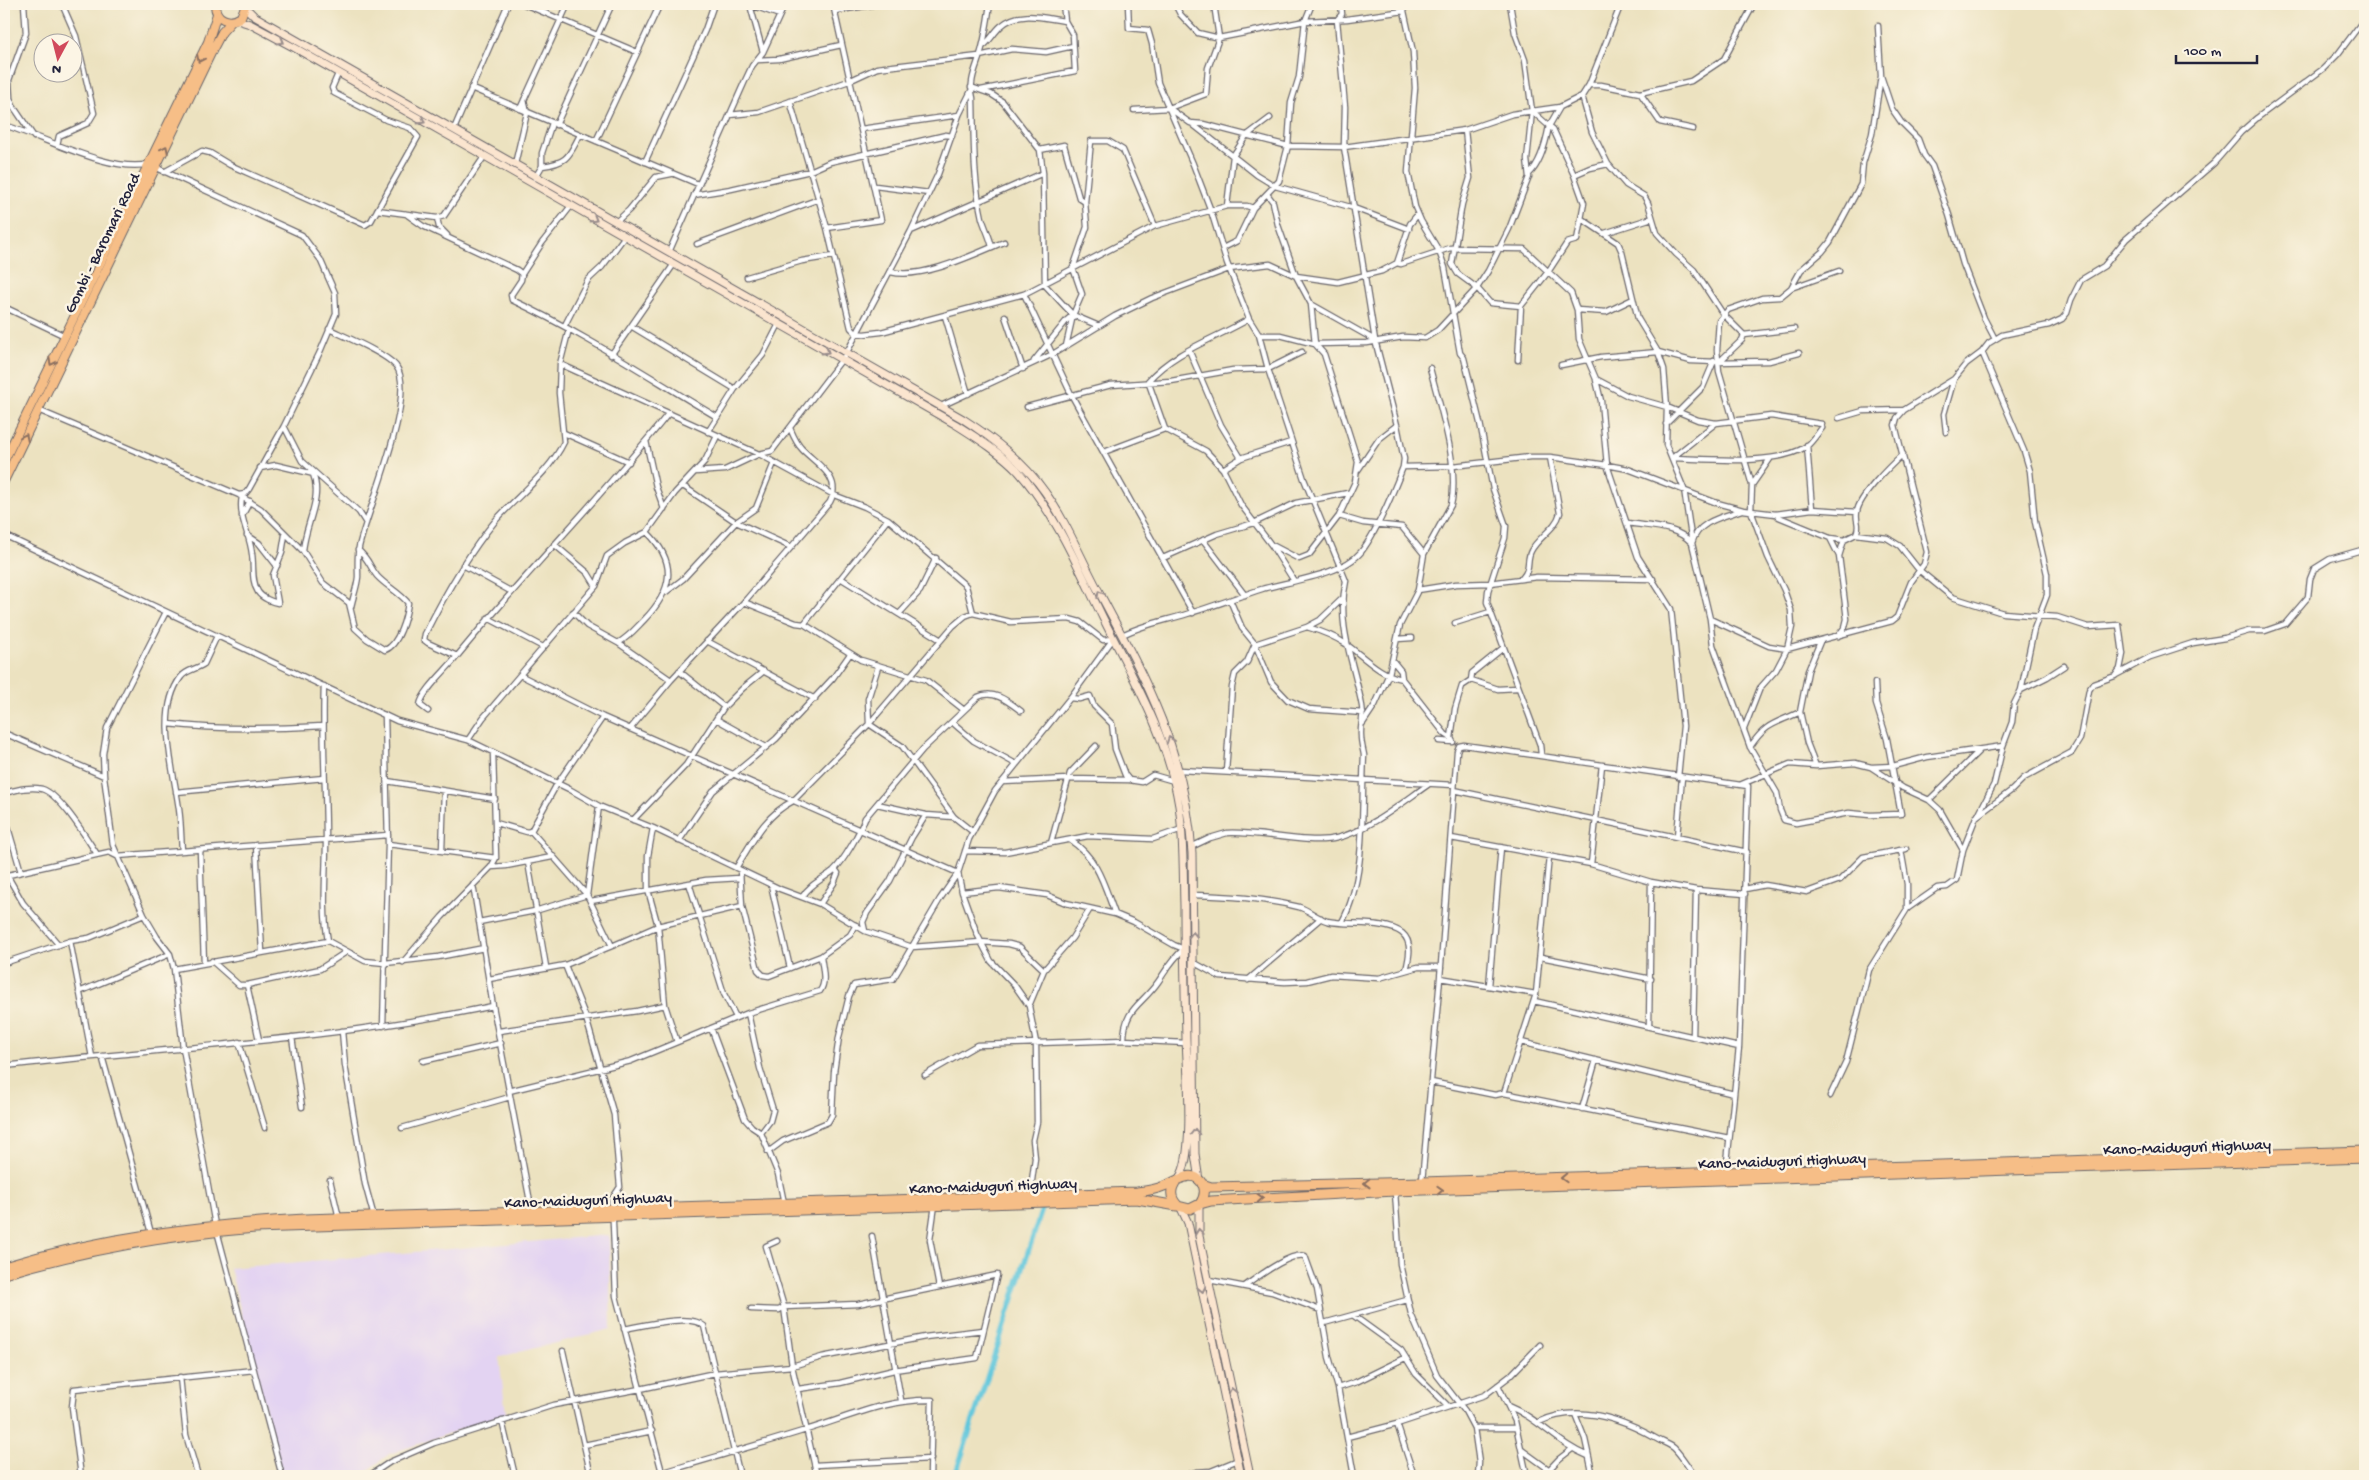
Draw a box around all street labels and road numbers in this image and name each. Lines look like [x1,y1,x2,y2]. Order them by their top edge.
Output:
street label: Gombi - Baromari Road [62,169,147,317]
street label: Kano-Maiduguri Highway [2103,1137,2271,1161]
street label: Kano-Maiduguri Highway [1698,1151,1866,1175]
street label: Kano-Maiduguri Highway [909,1176,1077,1200]
street label: Kano-Maiduguri Highway [504,1190,672,1214]

